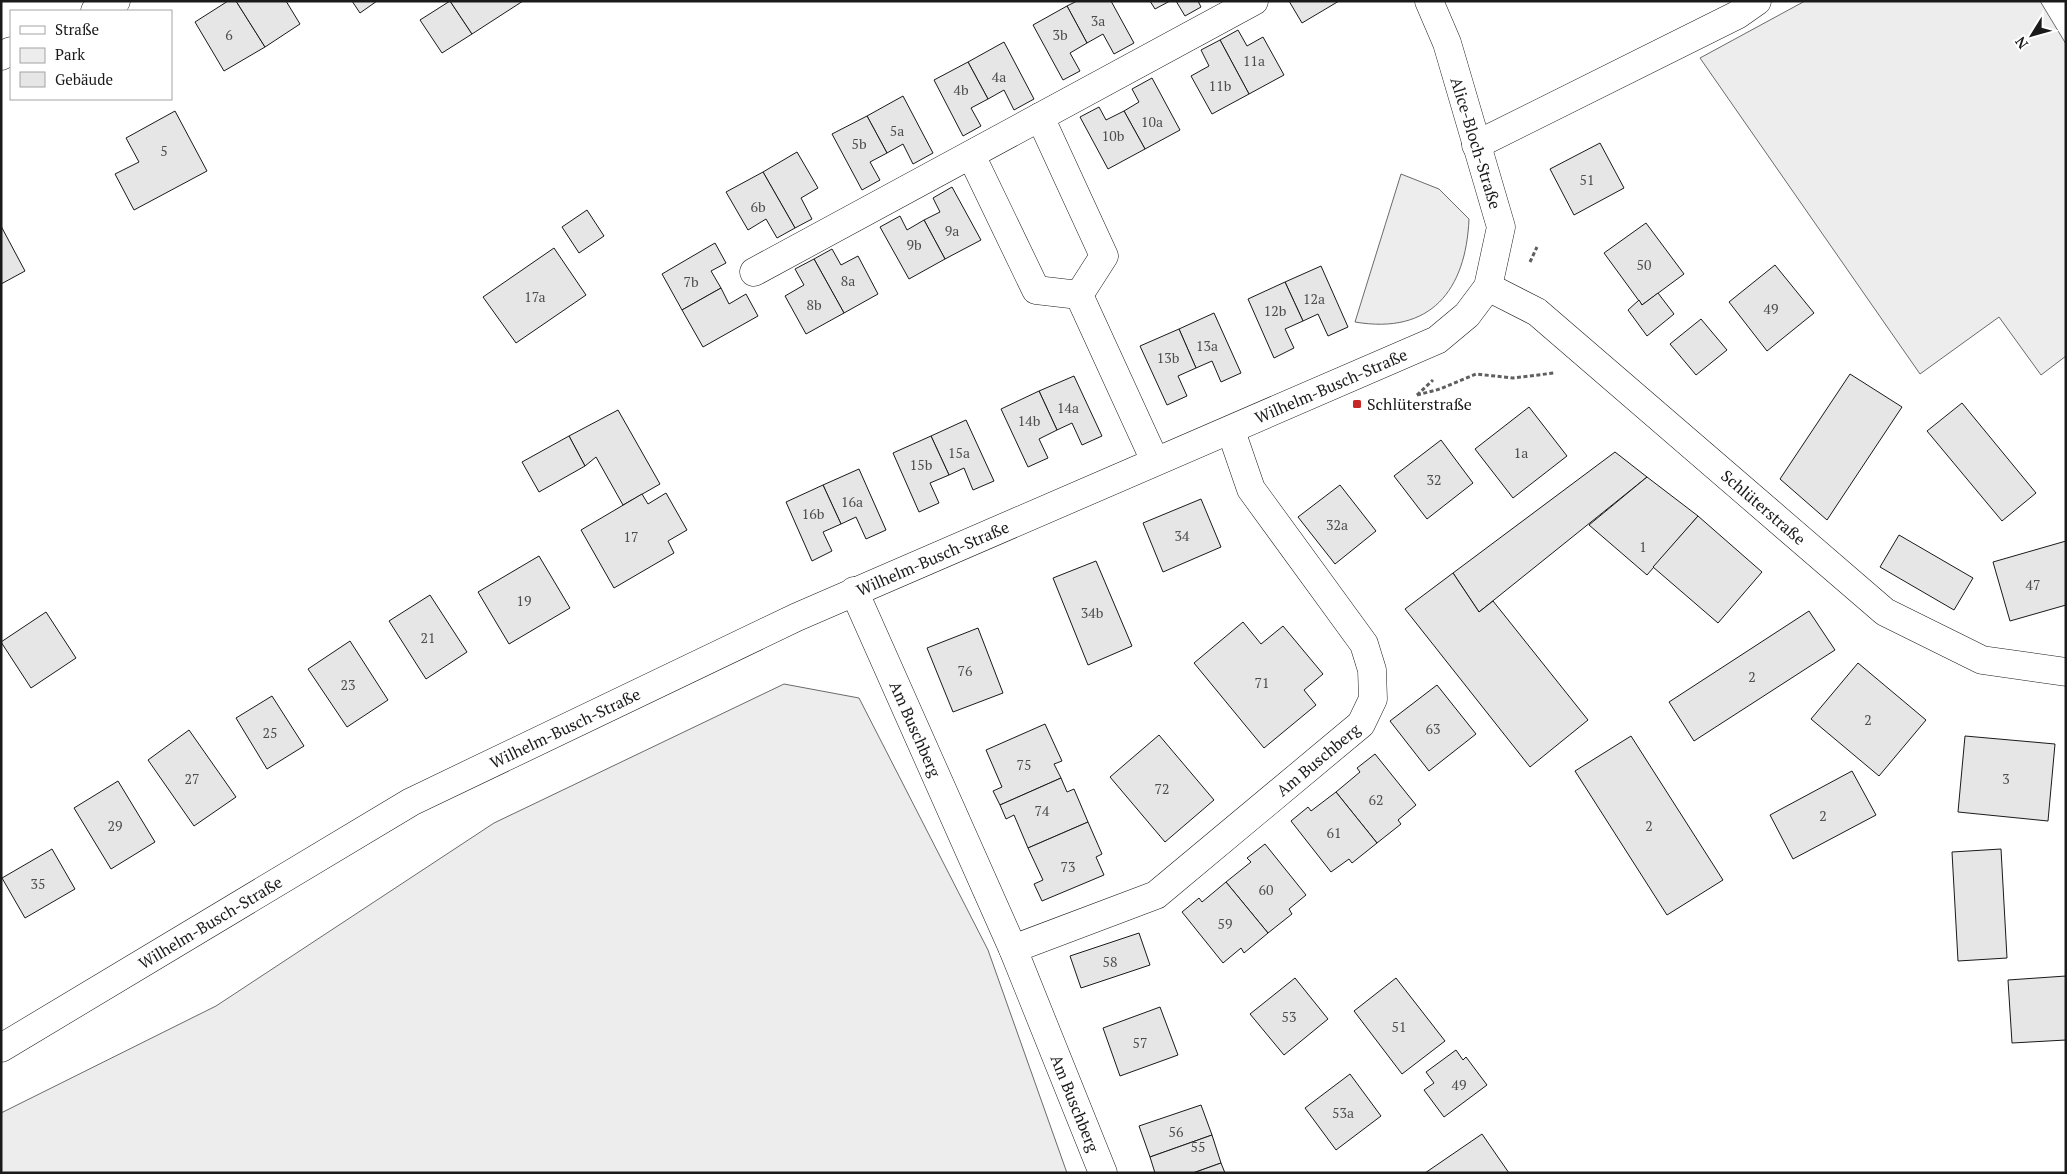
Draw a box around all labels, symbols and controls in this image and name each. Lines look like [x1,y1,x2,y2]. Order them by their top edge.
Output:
legend [10,10,172,100]
north arrow [2007,10,2057,60]
house number: 3a [1091,11,1105,30]
text: Straße [55,19,99,39]
house number: 6 [225,25,233,44]
house number: 3b [1052,25,1068,44]
text: N [2010,33,2032,53]
text: Park [55,44,85,64]
house number: 11a [1243,51,1265,70]
house number: 4a [992,67,1006,86]
text: Gebäude [55,69,113,89]
street label: Alice-Bloch-Straße [1445,74,1507,212]
house number: 11b [1209,76,1232,95]
house number: 4b [953,80,969,99]
house number: 10a [1141,112,1163,131]
house number: 5a [890,121,904,140]
house number: 10b [1102,126,1125,145]
house number: 5b [851,134,867,153]
house number: 5 [160,141,168,160]
house number: 51 [1580,170,1594,189]
house number: 6b [750,197,766,216]
house number: 9a [945,221,959,240]
house number: 9b [906,235,922,254]
house number: 50 [1637,255,1651,274]
house number: 8a [841,271,855,290]
house number: 7b [683,272,699,291]
house number: 17a [524,287,546,306]
house number: 12a [1303,289,1325,308]
house number: 8b [806,295,822,314]
house number: 49 [1764,299,1778,318]
house number: 12b [1264,301,1287,320]
house number: 13a [1196,336,1218,355]
street label: Wilhelm-Busch-Straße [1251,343,1411,429]
house number: 13b [1157,348,1180,367]
place label: Schlüterstraße [1367,393,1472,415]
house number: 14a [1057,398,1079,417]
marker: Schlüterstraße [1351,398,1363,410]
house number: 14b [1018,411,1041,430]
house number: 15a [948,443,970,462]
house number: 1a [1514,443,1528,462]
house number: 15b [910,455,933,474]
street label: Schlüterstraße [1717,465,1810,550]
house number: 32 [1427,470,1441,489]
house number: 16a [841,492,863,511]
house number: 16b [802,504,825,523]
house number: 32a [1326,515,1348,534]
street label: Wilhelm-Busch-Straße [853,516,1012,601]
house number: 34 [1175,526,1190,545]
house number: 17 [624,527,638,546]
house number: 1 [1639,537,1647,556]
house number: 47 [2026,575,2040,594]
house number: 19 [517,591,531,610]
house number: 34b [1081,603,1104,622]
house number: 21 [421,628,435,647]
house number: 76 [958,661,973,680]
house number: 2 [1748,667,1756,686]
house number: 71 [1255,673,1269,692]
house number: 23 [341,675,355,694]
street label: Am Buschberg [884,678,946,781]
street label: Wilhelm-Busch-Straße [486,683,644,774]
house number: 2 [1864,710,1872,729]
street label: Am Buschberg [1272,718,1365,801]
house number: 63 [1426,719,1440,738]
house number: 25 [263,723,277,742]
house number: 75 [1017,755,1031,774]
house number: 27 [185,769,199,788]
house number: 3 [2002,769,2010,788]
house number: 72 [1155,779,1169,798]
house number: 62 [1369,790,1383,809]
house number: 74 [1035,801,1050,820]
house number: 2 [1819,806,1827,825]
house number: 29 [108,816,122,835]
house number: 2 [1645,816,1653,835]
house number: 61 [1327,823,1341,842]
house number: 73 [1061,857,1075,876]
street label: Wilhelm-Busch-Straße [134,871,286,974]
house number: 35 [31,874,45,893]
house number: 60 [1259,880,1273,899]
house number: 59 [1218,914,1232,933]
house number: 58 [1103,952,1117,971]
house number: 53 [1282,1007,1296,1026]
house number: 51 [1392,1017,1406,1036]
house number: 57 [1133,1033,1147,1052]
street label: Am Buschberg [1046,1051,1105,1156]
house number: 49 [1452,1075,1466,1094]
house number: 53a [1332,1103,1354,1122]
house number: 56 [1169,1122,1184,1141]
house number: 55 [1191,1137,1205,1156]

